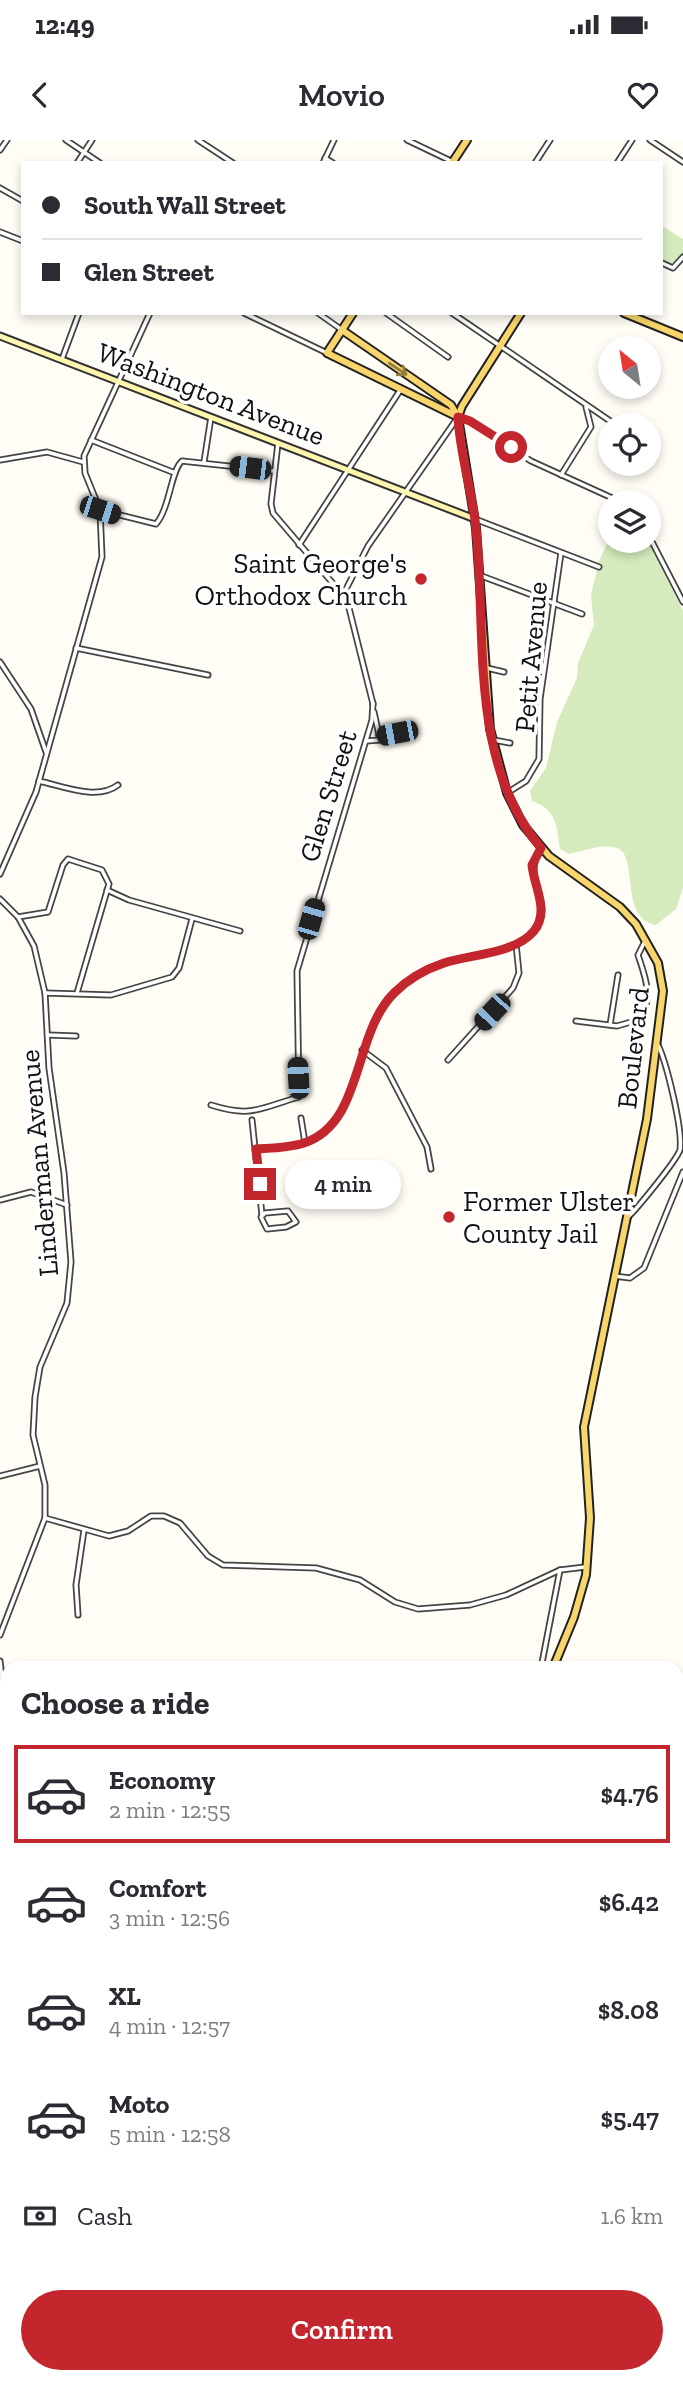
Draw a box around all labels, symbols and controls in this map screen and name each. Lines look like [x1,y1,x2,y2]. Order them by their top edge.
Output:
text: 12:49 [35,9,95,41]
icon: back [21,76,59,114]
text: Movio [298,76,385,114]
icon: heart [624,76,662,114]
text: South Wall Street [84,189,286,221]
text: Glen Street [84,256,214,288]
street label: Washington Avenue [93,335,329,453]
north arrow [598,336,662,399]
map controls [598,336,661,553]
one-way arrow [388,362,407,376]
button: locate [598,413,661,476]
route start [495,431,527,463]
car [228,455,273,481]
button: layers [598,490,661,553]
car [77,494,124,526]
place label: Saint George's Orthodox Church [195,547,407,612]
marker: Saint George's Orthodox Church [413,571,429,587]
street label: Petit Avenue [508,580,554,734]
car [375,719,420,747]
street label: Glen Street [292,725,364,866]
car [296,896,327,942]
street label: Boulevard [610,986,656,1110]
car [470,989,515,1035]
street label: Linderman Avenue [13,1048,65,1278]
car [287,1056,310,1100]
callout: 4 min [284,1160,400,1208]
route end [244,1168,276,1200]
text: 4 min [314,1170,372,1198]
place label: Former Ulster County Jail [463,1185,634,1250]
marker: Former Ulster County Jail [441,1209,457,1225]
text: Choose a ride [21,1684,209,1722]
icon: car [25,1763,88,1826]
text: Economy [109,1764,215,1796]
text: $4.76 [601,1778,659,1810]
text: 2 min · 12:55 [109,1796,230,1824]
icon: car [25,1871,88,1934]
text: Comfort [109,1872,206,1904]
text: $6.42 [599,1886,659,1918]
text: 3 min · 12:56 [109,1904,230,1932]
icon: car [25,1979,88,2042]
text: XL [109,1980,141,2012]
text: $8.08 [598,1994,659,2026]
text: 4 min · 12:57 [109,2012,230,2040]
icon: car [25,2087,88,2150]
text: Moto [109,2088,169,2120]
text: $5.47 [601,2102,659,2134]
text: 5 min · 12:58 [109,2120,231,2148]
icon: cash [21,2197,59,2235]
text: Cash [77,2200,132,2232]
text: 1.6 km [600,2202,663,2230]
button: Confirm [21,2290,663,2370]

